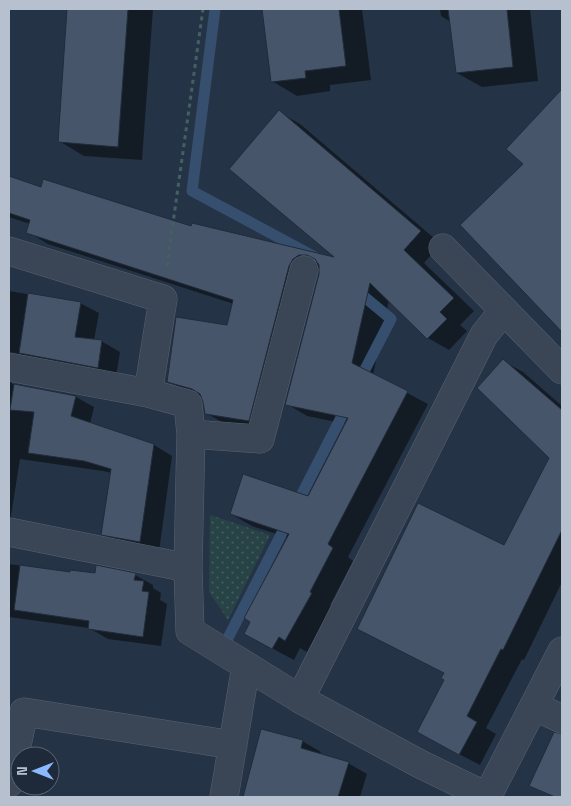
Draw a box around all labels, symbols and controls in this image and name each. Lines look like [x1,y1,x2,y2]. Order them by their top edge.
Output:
north arrow [10,746,60,796]
text: N [13,766,31,776]

